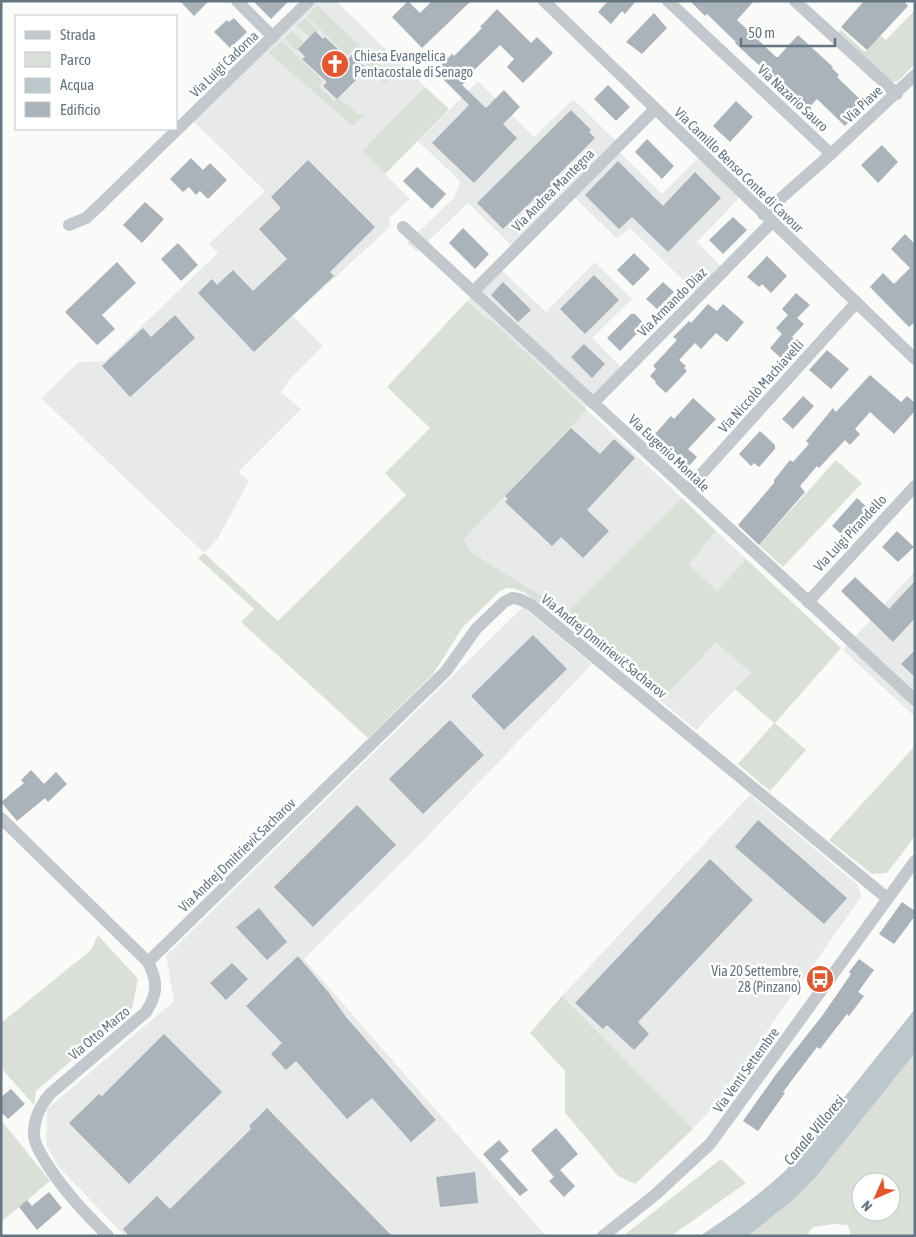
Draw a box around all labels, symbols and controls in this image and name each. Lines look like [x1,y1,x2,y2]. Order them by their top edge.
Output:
legend [15,15,178,130]
scale bar [741,15,835,47]
text: 50 m [748,24,775,41]
text: Strada [60,26,96,43]
street label: Via Luigi Cadorna [187,27,261,101]
place label: Chiesa Evangelica Pentacostale di Senago [354,48,473,80]
church icon: Chiesa Evangelica Pentacostale di Senago [320,49,350,79]
text: Parco [60,51,91,68]
street label: Via Nazario Sauro [754,61,832,135]
text: Acqua [60,76,94,93]
street label: Via Piave [840,82,886,126]
text: Edificio [60,101,101,118]
street label: Via Camillo Benso Conte di Cavour [671,104,807,236]
street label: Via Andrea Mantegna [508,145,598,235]
street label: Via Armando Diaz [634,264,710,340]
street label: Via Niccolò Machiavelli [715,336,807,436]
street label: Via Eugenio Montale [625,411,713,495]
street label: Via Luigi Pirandello [810,491,890,575]
street label: Via Andrej Dmitrievič Sacharov [538,591,670,702]
street label: Via Andrej Dmitrievič Sacharov [175,795,299,915]
place label: Via 20 Settembre, 28 (Pinzano) [711,963,801,995]
bus stop icon: Via 20 Settembre, 28 (Pinzano) [805,964,835,994]
street label: Via Otto Marzo [65,1003,133,1063]
street label: Via Venti Settembre [710,1024,782,1116]
water label: Canale Villoresi [780,1091,848,1168]
north arrow [851,1172,901,1222]
text: N [858,1198,875,1215]

